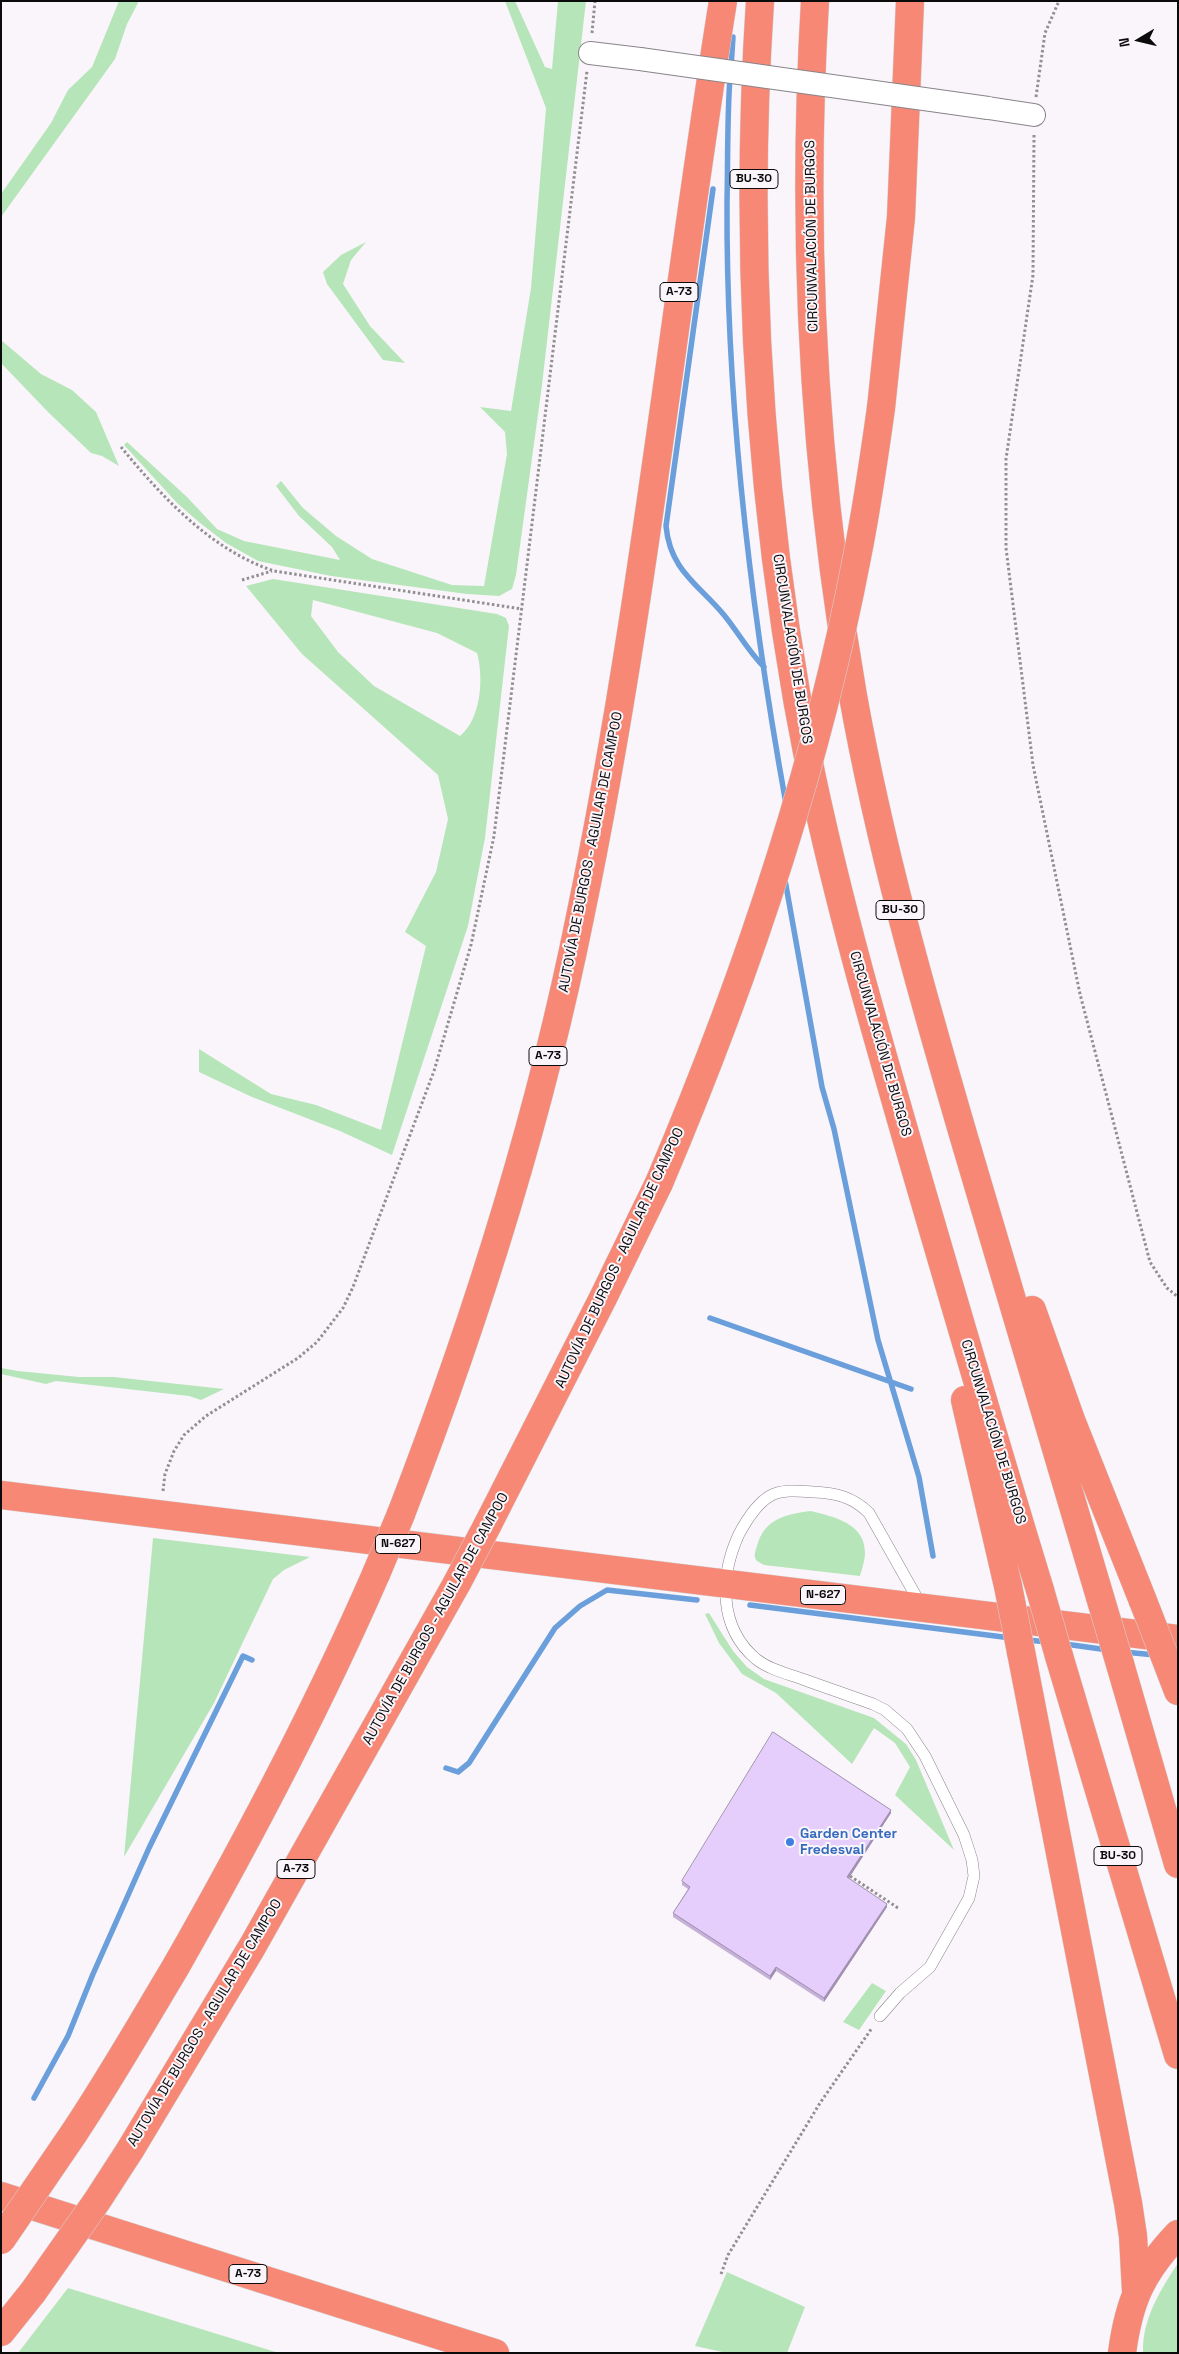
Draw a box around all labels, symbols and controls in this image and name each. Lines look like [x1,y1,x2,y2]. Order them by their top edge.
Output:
north arrow [1114,15,1164,65]
text: N [1115,36,1134,48]
street label: CIRCUNVALACIÓN DE BURGOS [802,140,822,332]
road number: BU-30 [730,170,778,188]
road number: A-73 [660,282,698,302]
street label: CIRCUNVALACIÓN DE BURGOS [769,553,815,745]
street label: AUTOVÍA DE BURGOS - AGUILAR DE CAMPOO [556,710,626,994]
road number: BU-30 [876,900,924,920]
street label: CIRCUNVALACIÓN DE BURGOS [845,949,915,1139]
road number: A-73 [529,1046,567,1066]
street label: AUTOVÍA DE BURGOS - AGUILAR DE CAMPOO [552,1125,688,1391]
street label: CIRCUNVALACIÓN DE BURGOS [957,1338,1029,1526]
street label: AUTOVÍA DE BURGOS - AGUILAR DE CAMPOO [359,1490,513,1748]
road number: N-627 [376,1535,420,1554]
road number: N-627 [800,1586,846,1604]
place label: Garden Center Fredesval [800,1826,897,1858]
marker: Garden Center Fredesval [784,1836,796,1848]
road number: BU-30 [1094,1846,1142,1865]
road number: A-73 [277,1860,315,1878]
street label: AUTOVÍA DE BURGOS - AGUILAR DE CAMPOO [124,1896,286,2150]
road number: A-73 [229,2264,267,2284]

